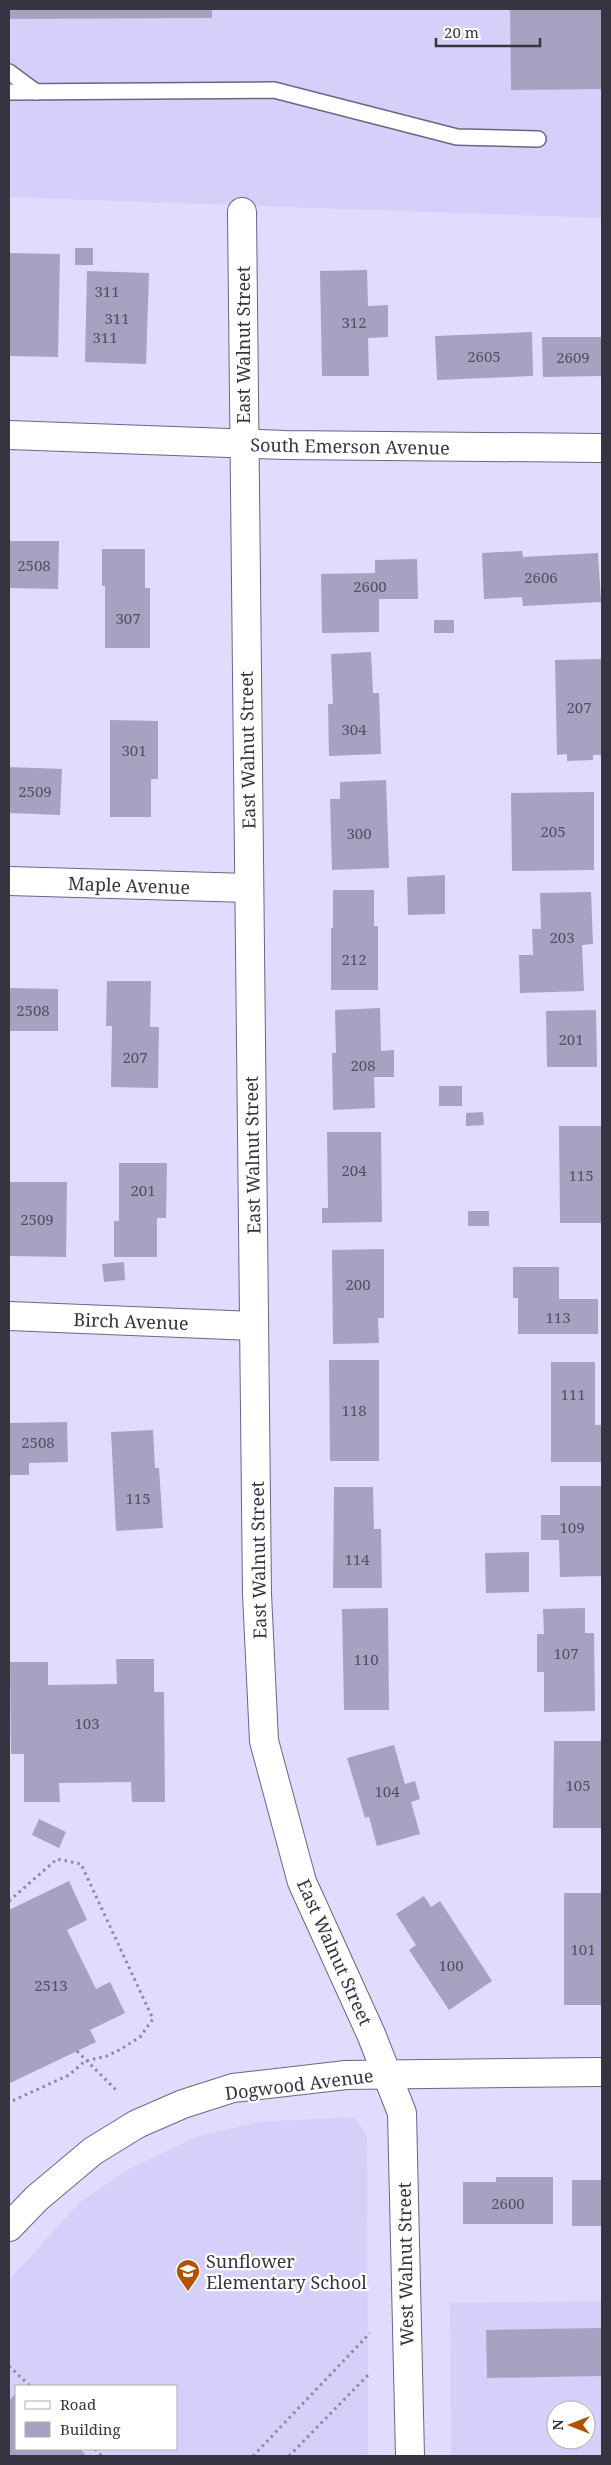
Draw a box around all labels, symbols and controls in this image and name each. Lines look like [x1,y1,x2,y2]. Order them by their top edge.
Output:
scale bar [436,15,540,47]
text: 20 m [444,22,479,42]
street label: East Walnut Street [231,266,255,424]
house number: 311 [94,281,120,301]
house number: 311 [104,308,130,328]
house number: 312 [341,312,367,332]
house number: 311 [92,327,118,347]
house number: 2605 [467,346,501,366]
house number: 2609 [556,347,590,367]
street label: South Emerson Avenue [250,432,450,460]
house number: 2508 [17,555,51,575]
house number: 2606 [524,567,558,587]
house number: 2600 [353,576,387,596]
house number: 307 [115,608,141,628]
street label: East Walnut Street [234,671,260,829]
house number: 207 [566,697,592,717]
house number: 304 [341,719,367,739]
house number: 301 [121,740,147,760]
house number: 2509 [18,781,52,801]
house number: 205 [540,821,566,841]
house number: 300 [346,823,372,843]
street label: Maple Avenue [67,871,191,899]
house number: 203 [549,927,575,947]
house number: 212 [341,949,367,969]
house number: 2508 [16,1000,50,1020]
house number: 201 [558,1029,584,1049]
house number: 207 [122,1047,148,1067]
house number: 208 [350,1055,376,1075]
street label: East Walnut Street [239,1076,265,1234]
house number: 204 [341,1160,367,1180]
house number: 115 [568,1165,594,1185]
house number: 201 [130,1180,156,1200]
house number: 2509 [20,1209,54,1229]
house number: 200 [345,1274,371,1294]
street label: Birch Avenue [73,1307,189,1335]
house number: 113 [545,1307,571,1327]
house number: 111 [560,1384,586,1404]
house number: 118 [341,1400,367,1420]
house number: 2508 [21,1432,55,1452]
street label: East Walnut Street [245,1481,271,1639]
house number: 115 [125,1488,151,1508]
house number: 109 [559,1517,585,1537]
house number: 114 [344,1549,370,1569]
house number: 107 [553,1643,579,1663]
house number: 110 [353,1649,379,1669]
house number: 103 [74,1713,100,1733]
house number: 105 [565,1775,591,1795]
house number: 104 [374,1781,400,1801]
street label: East Walnut Street [292,1875,378,2029]
house number: 101 [570,1939,596,1959]
house number: 100 [438,1955,464,1975]
house number: 2513 [34,1975,68,1995]
street label: Dogwood Avenue [223,2063,375,2105]
street label: West Walnut Street [392,2182,418,2346]
house number: 2600 [491,2193,525,2213]
place label: Sunflower Elementary School [206,2249,367,2294]
school or university icon: Sunflower Elementary School [175,2258,201,2292]
legend [15,2385,178,2450]
text: Road [60,2394,96,2414]
north arrow [546,2400,596,2450]
text: Building [60,2419,121,2439]
text: N [548,2419,567,2431]

